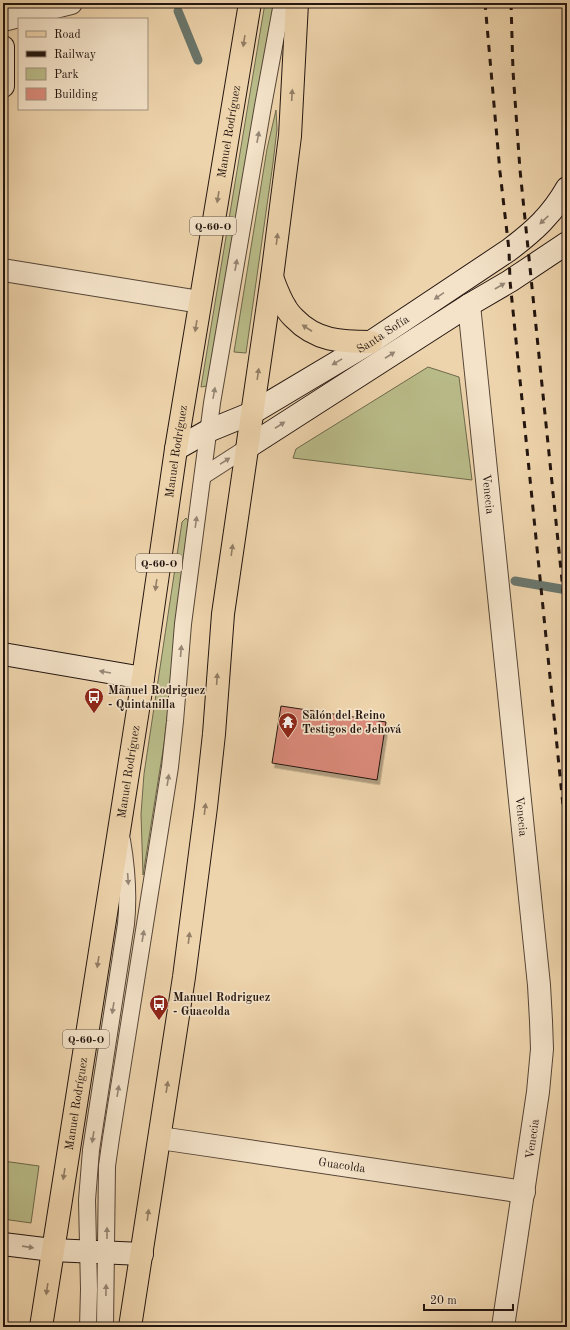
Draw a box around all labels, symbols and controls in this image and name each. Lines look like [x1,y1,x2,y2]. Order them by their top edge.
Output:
legend [18,18,148,110]
text: Road [54,29,81,41]
one-way arrow [240,35,246,48]
text: Railway [54,49,97,61]
text: Park [54,69,79,81]
street label: Manuel Rodríguez [216,85,243,179]
text: Building [54,89,98,101]
one-way arrow [289,89,296,101]
one-way arrow [255,131,261,143]
one-way arrow [214,191,220,203]
one-way arrow [539,215,549,225]
road number: Q-60-O [190,217,236,235]
one-way arrow [274,233,280,245]
one-way arrow [234,259,240,271]
one-way arrow [494,283,506,290]
one-way arrow [434,292,444,300]
street label: Santa Sofía [355,313,412,356]
one-way arrow [193,319,199,332]
one-way arrow [301,325,312,332]
one-way arrow [385,351,395,359]
one-way arrow [331,358,343,365]
one-way arrow [255,368,261,380]
one-way arrow [211,387,217,399]
street label: Manuel Rodríguez [164,404,190,499]
one-way arrow [275,421,286,429]
one-way arrow [220,457,231,465]
street label: Venecia [479,474,495,515]
one-way arrow [193,516,199,528]
one-way arrow [229,544,235,556]
road number: Q-60-O [136,554,182,572]
one-way arrow [153,579,159,591]
one-way arrow [177,645,184,657]
one-way arrow [99,668,111,674]
one-way arrow [214,673,221,685]
place label: Manuel Rodriguez - Quintanilla [108,685,205,711]
bus stop icon: Manuel Rodriguez - Quintanilla [83,686,105,714]
place label: Salón del Reino Testigos de Jehová [302,710,401,736]
temple icon: Salón del Reino Testigos de Jehová [277,711,299,739]
street label: Manuel Rodríguez [116,725,142,819]
one-way arrow [165,774,171,786]
street label: Venecia [513,796,529,837]
one-way arrow [202,803,209,815]
one-way arrow [124,873,131,885]
one-way arrow [140,930,146,942]
one-way arrow [186,932,192,944]
one-way arrow [95,956,101,969]
place label: Manuel Rodriguez - Guacolda [173,992,270,1018]
bus stop icon: Manuel Rodriguez - Guacolda [148,993,170,1021]
one-way arrow [110,1002,116,1014]
road number: Q-60-O [63,1030,109,1048]
street label: Manuel Rodríguez [64,1057,90,1151]
one-way arrow [165,1081,171,1093]
one-way arrow [115,1085,121,1097]
street label: Venecia [524,1118,542,1160]
one-way arrow [90,1131,96,1143]
street label: Guacolda [317,1157,366,1175]
one-way arrow [61,1168,67,1180]
one-way arrow [145,1209,151,1221]
one-way arrow [104,1226,110,1239]
one-way arrow [22,1244,34,1250]
one-way arrow [44,1283,50,1295]
one-way arrow [103,1283,109,1296]
scale bar [424,1286,513,1312]
text: 20 m [430,1295,457,1307]

